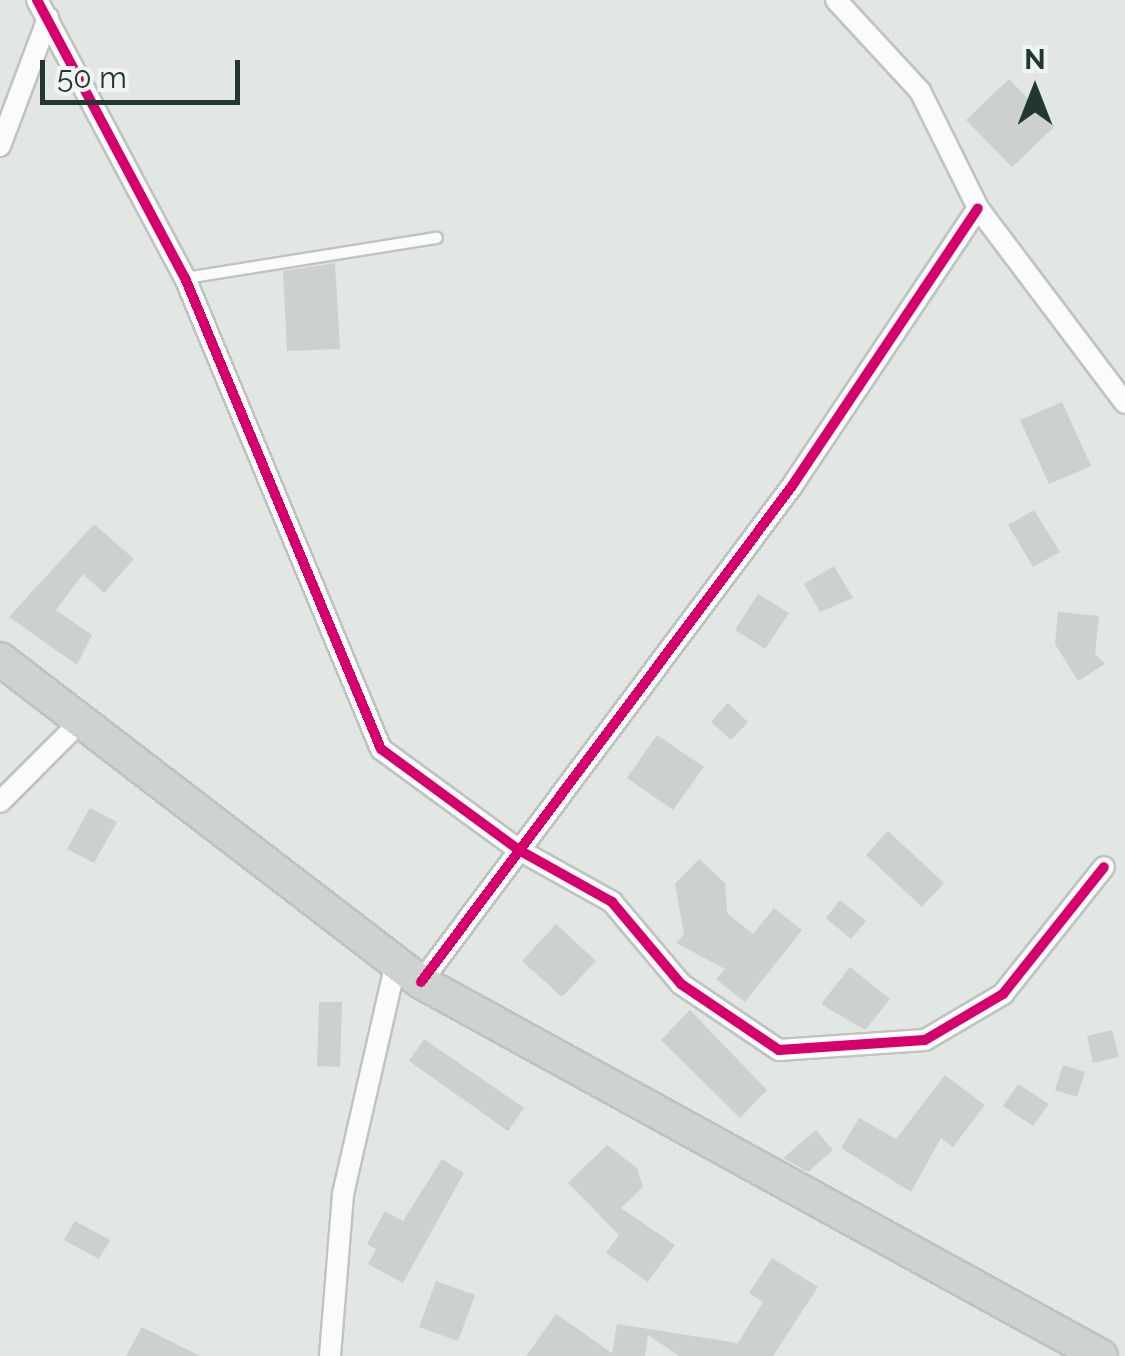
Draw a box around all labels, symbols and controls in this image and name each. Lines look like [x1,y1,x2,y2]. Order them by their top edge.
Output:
scale bar [45,40,245,102]
north arrow [985,40,1085,140]
text: N [1024,43,1046,76]
text: 50 m [57,60,127,95]

